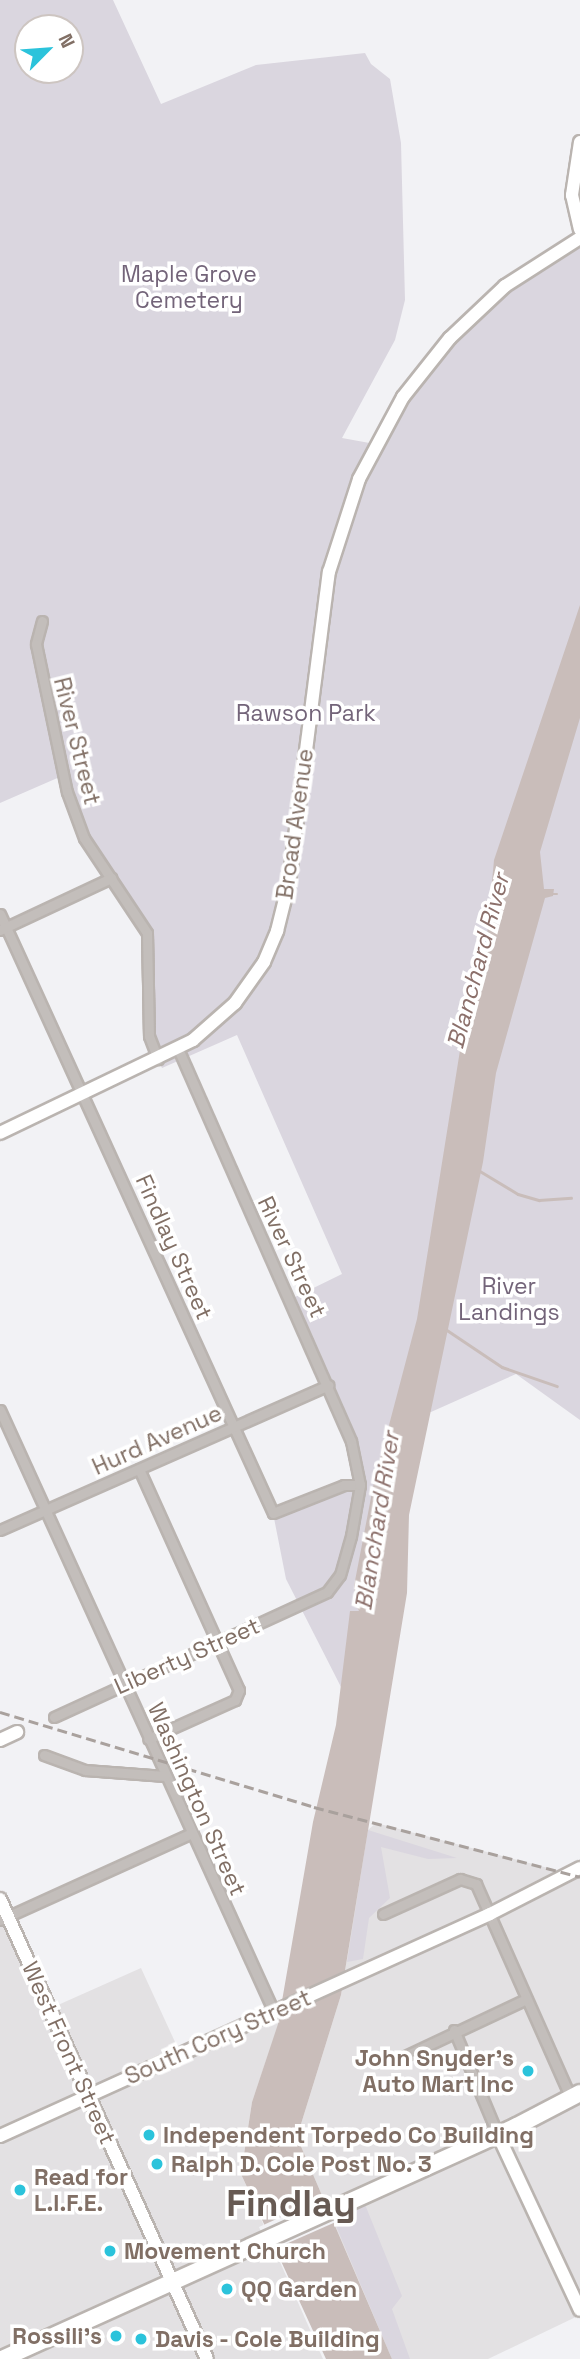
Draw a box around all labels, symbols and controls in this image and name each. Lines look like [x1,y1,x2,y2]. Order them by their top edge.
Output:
north arrow [14,14,84,84]
text: N [53,30,81,52]
park label: Maple Grove Cemetery [121,260,257,314]
street label: River Street [48,674,106,808]
park label: Rawson Park [236,699,376,727]
street label: Broad Avenue [271,747,319,901]
water label: Blanchard River [441,870,515,1052]
street label: Findlay Street [130,1170,218,1324]
street label: River Street [252,1192,332,1322]
park label: River Landings [458,1272,560,1326]
street label: Hurd Avenue [88,1399,226,1481]
water label: Blanchard River [349,1430,405,1612]
street label: Liberty Street [110,1612,264,1700]
street label: Washington Street [142,1698,252,1900]
street label: West Front Street [16,1957,122,2149]
street label: South Cory Street [121,1984,315,2090]
place label: John Snyder's Auto Mart Inc [355,2044,514,2098]
marker: John Snyder's Auto Mart Inc [520,2063,536,2079]
place label: Independent Torpedo Co Building [163,2121,535,2149]
marker: Independent Torpedo Co Building [141,2127,157,2143]
place label: Ralph D. Cole Post No. 3 [171,2150,433,2178]
marker: Ralph D. Cole Post No. 3 [149,2156,165,2172]
place label: Read for L.I.F.E. [34,2163,128,2217]
marker: Read for L.I.F.E. [12,2182,28,2198]
district label: Findlay [226,2182,356,2226]
place label: Movement Church [124,2237,326,2265]
marker: Movement Church [102,2243,118,2259]
place label: QQ Garden [241,2275,357,2303]
marker: QQ Garden [219,2281,235,2297]
place label: Rossili's [12,2322,102,2350]
place label: Davis - Cole Building [155,2325,381,2353]
marker: Rossili's [108,2328,124,2344]
marker: Davis - Cole Building [133,2331,149,2347]

